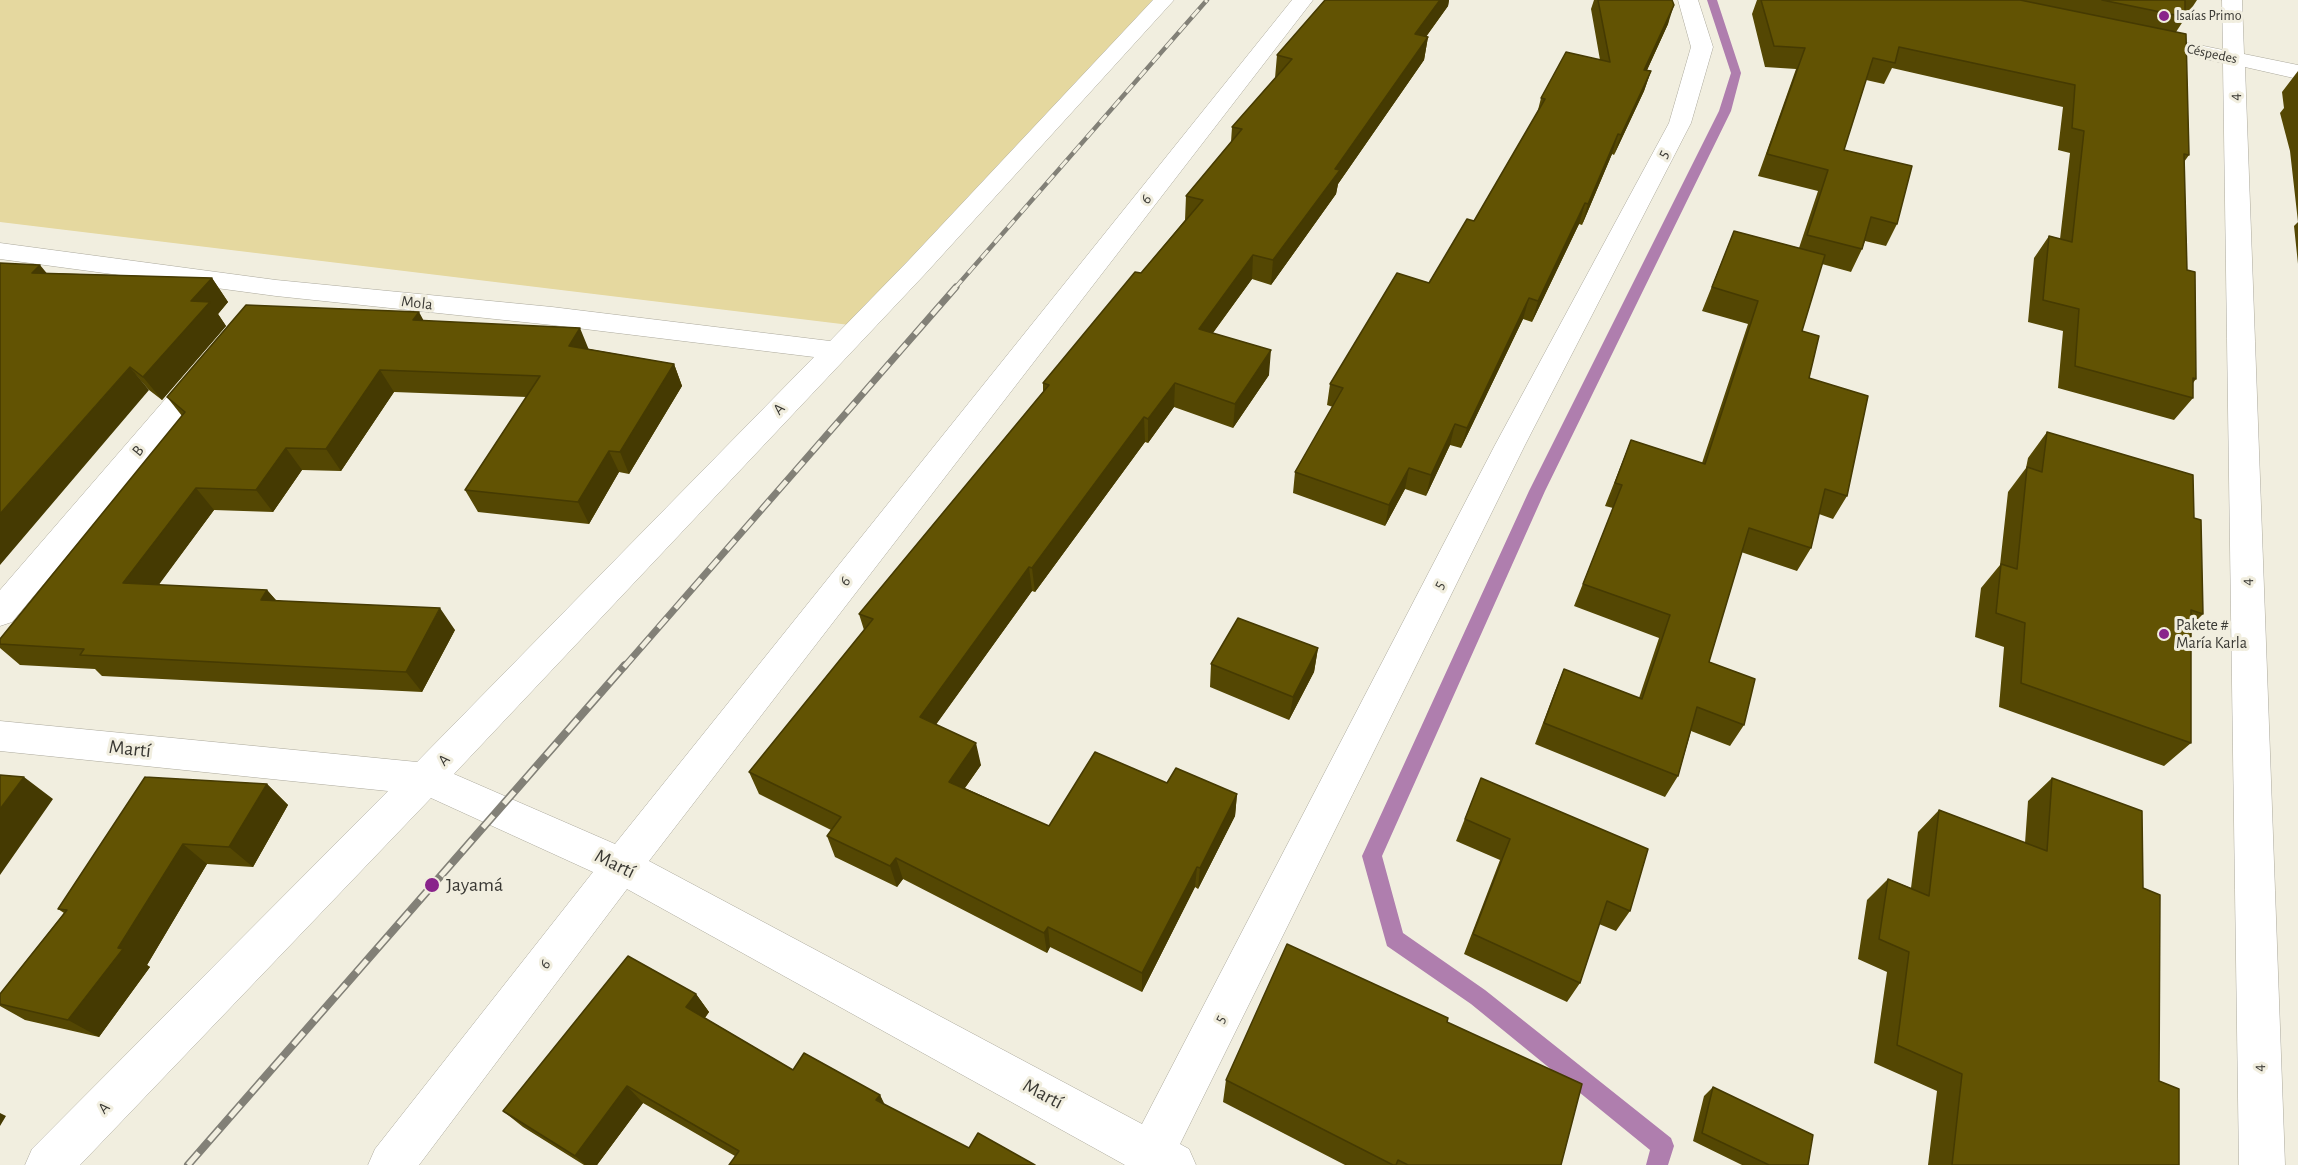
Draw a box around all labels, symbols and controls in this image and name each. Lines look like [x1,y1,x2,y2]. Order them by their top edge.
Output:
place label: Isaías Primo [2176,8,2242,24]
marker: Isaías Primo [2157,9,2171,23]
street label: Céspedes [2185,40,2239,68]
street label: 4 [2225,93,2245,101]
street label: 5 [1653,147,1673,161]
street label: 6 [1136,190,1156,208]
street label: Mola [400,292,434,314]
street label: A [769,399,789,419]
street label: B [128,442,148,460]
street label: 6 [835,572,855,590]
street label: 5 [1429,578,1449,592]
street label: 4 [2237,578,2257,586]
place label: Pakete # María Karla [2176,615,2247,653]
marker: Pakete # María Karla [2157,627,2171,641]
street label: Martí [108,735,152,763]
street label: A [434,750,454,770]
street label: Martí [591,844,639,884]
place label: Jayamá [446,873,503,897]
marker: Jayamá [423,876,441,894]
street label: 6 [535,955,555,973]
street label: 5 [1210,1012,1230,1026]
street label: 4 [2249,1064,2269,1072]
street label: Martí [1019,1073,1067,1115]
street label: A [94,1098,114,1118]

